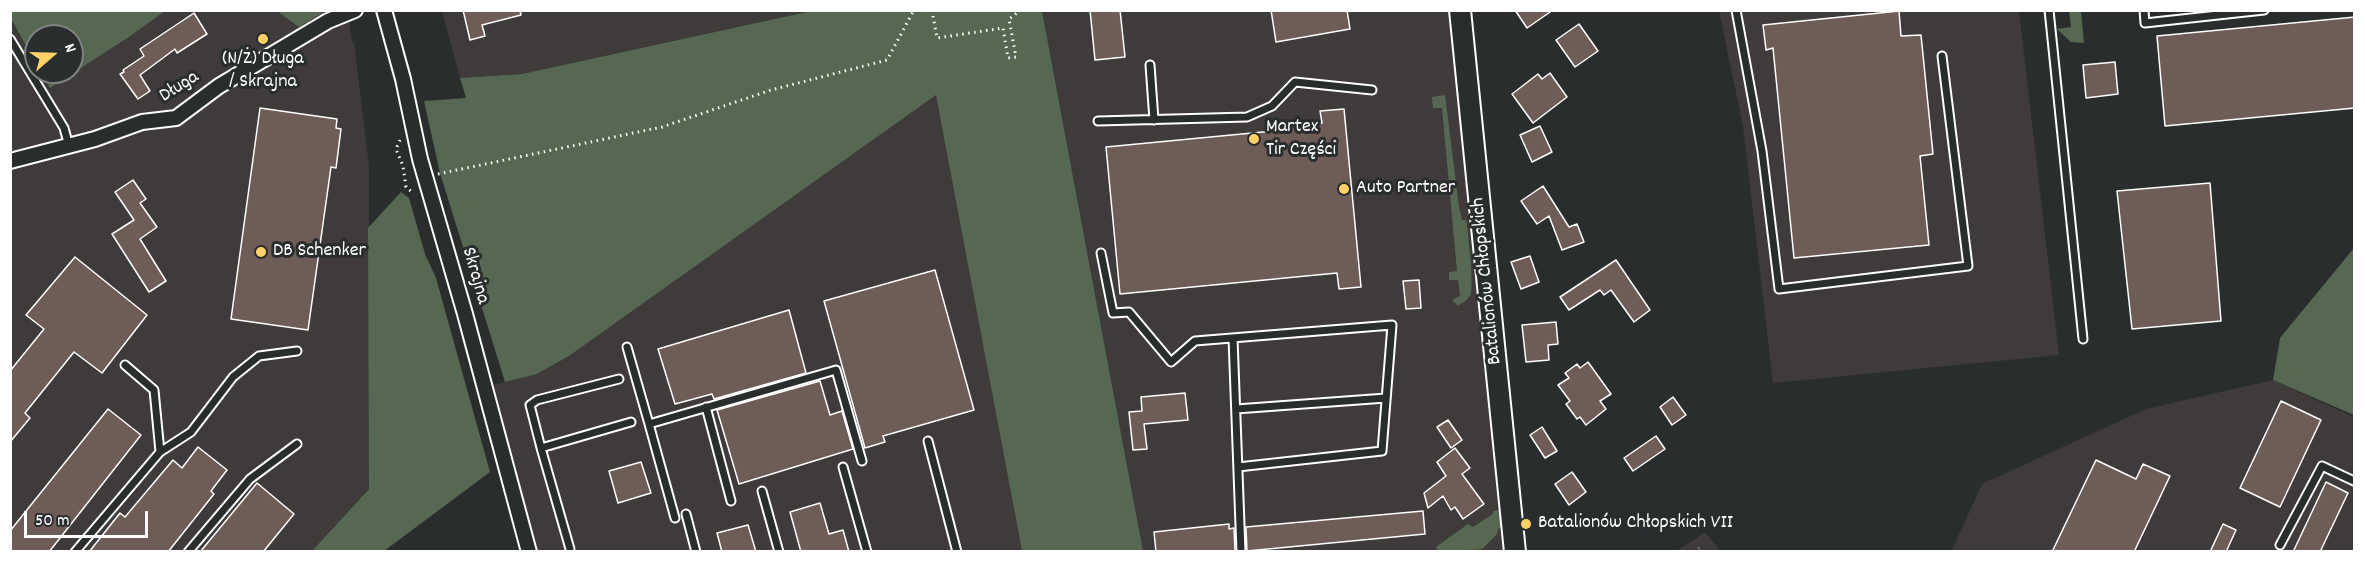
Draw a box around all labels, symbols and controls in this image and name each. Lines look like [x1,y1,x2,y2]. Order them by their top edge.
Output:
north arrow [24,24,84,84]
marker: (N/Ż) Długa / Skrajna [256,32,270,46]
text: N [57,41,82,56]
place label: (N/Ż) Długa / Skrajna [222,48,304,95]
street label: Długa [156,67,204,109]
place label: Martex Tir Części [1266,116,1336,163]
marker: Martex Tir Części [1247,132,1261,146]
place label: Auto Partner [1356,177,1455,201]
marker: Auto Partner [1337,182,1351,196]
street label: Batalionów Chłopskich [1467,196,1509,366]
place label: DB Schenker [273,240,366,264]
marker: DB Schenker [254,245,268,259]
street label: Skrajna [455,245,493,307]
scale bar [27,499,152,537]
text: 50 m [35,509,70,534]
place label: Batalionów Chłopskich VII [1538,512,1733,536]
marker: Batalionów Chłopskich VII [1519,517,1533,531]

